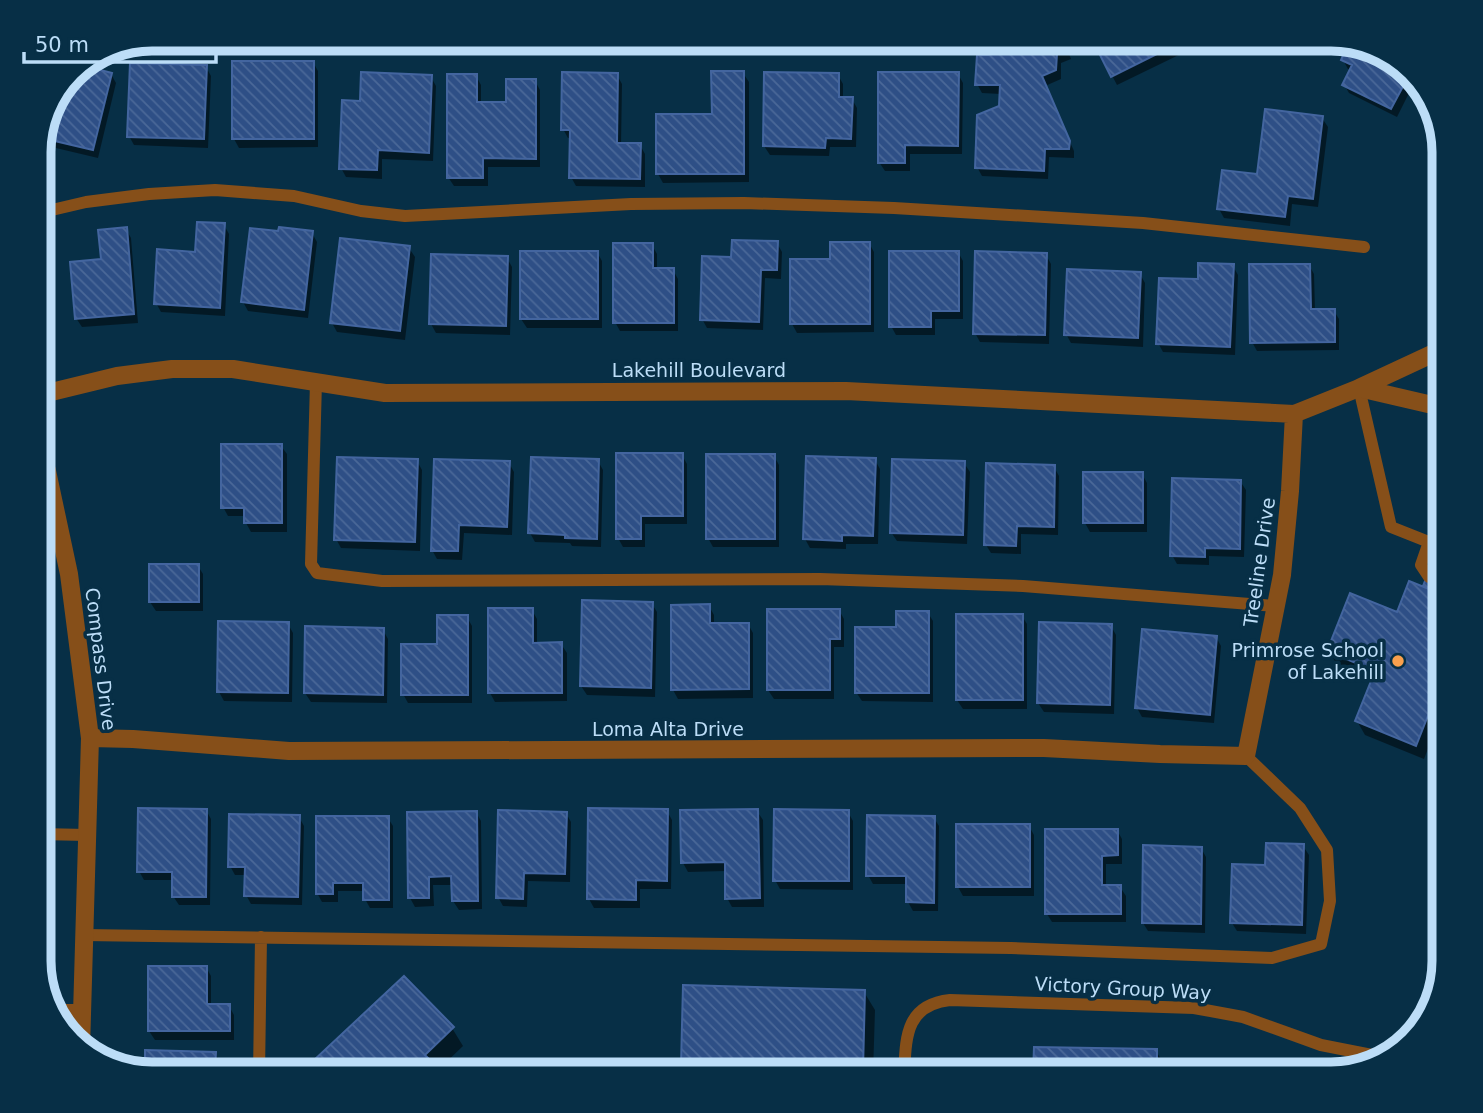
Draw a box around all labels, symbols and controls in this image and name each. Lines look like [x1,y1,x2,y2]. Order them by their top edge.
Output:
scale bar [24,21,217,65]
text: 50 m [35,33,89,57]
street label: Lakehill Boulevard [612,359,786,381]
street label: Treeline Drive [1239,496,1279,629]
street label: Compass Drive [81,586,121,732]
place label: Primrose School of Lakehill [1232,639,1384,683]
marker: Primrose School of Lakehill [1390,653,1406,669]
street label: Loma Alta Drive [592,718,744,740]
street label: Victory Group Way [1034,972,1212,1004]

